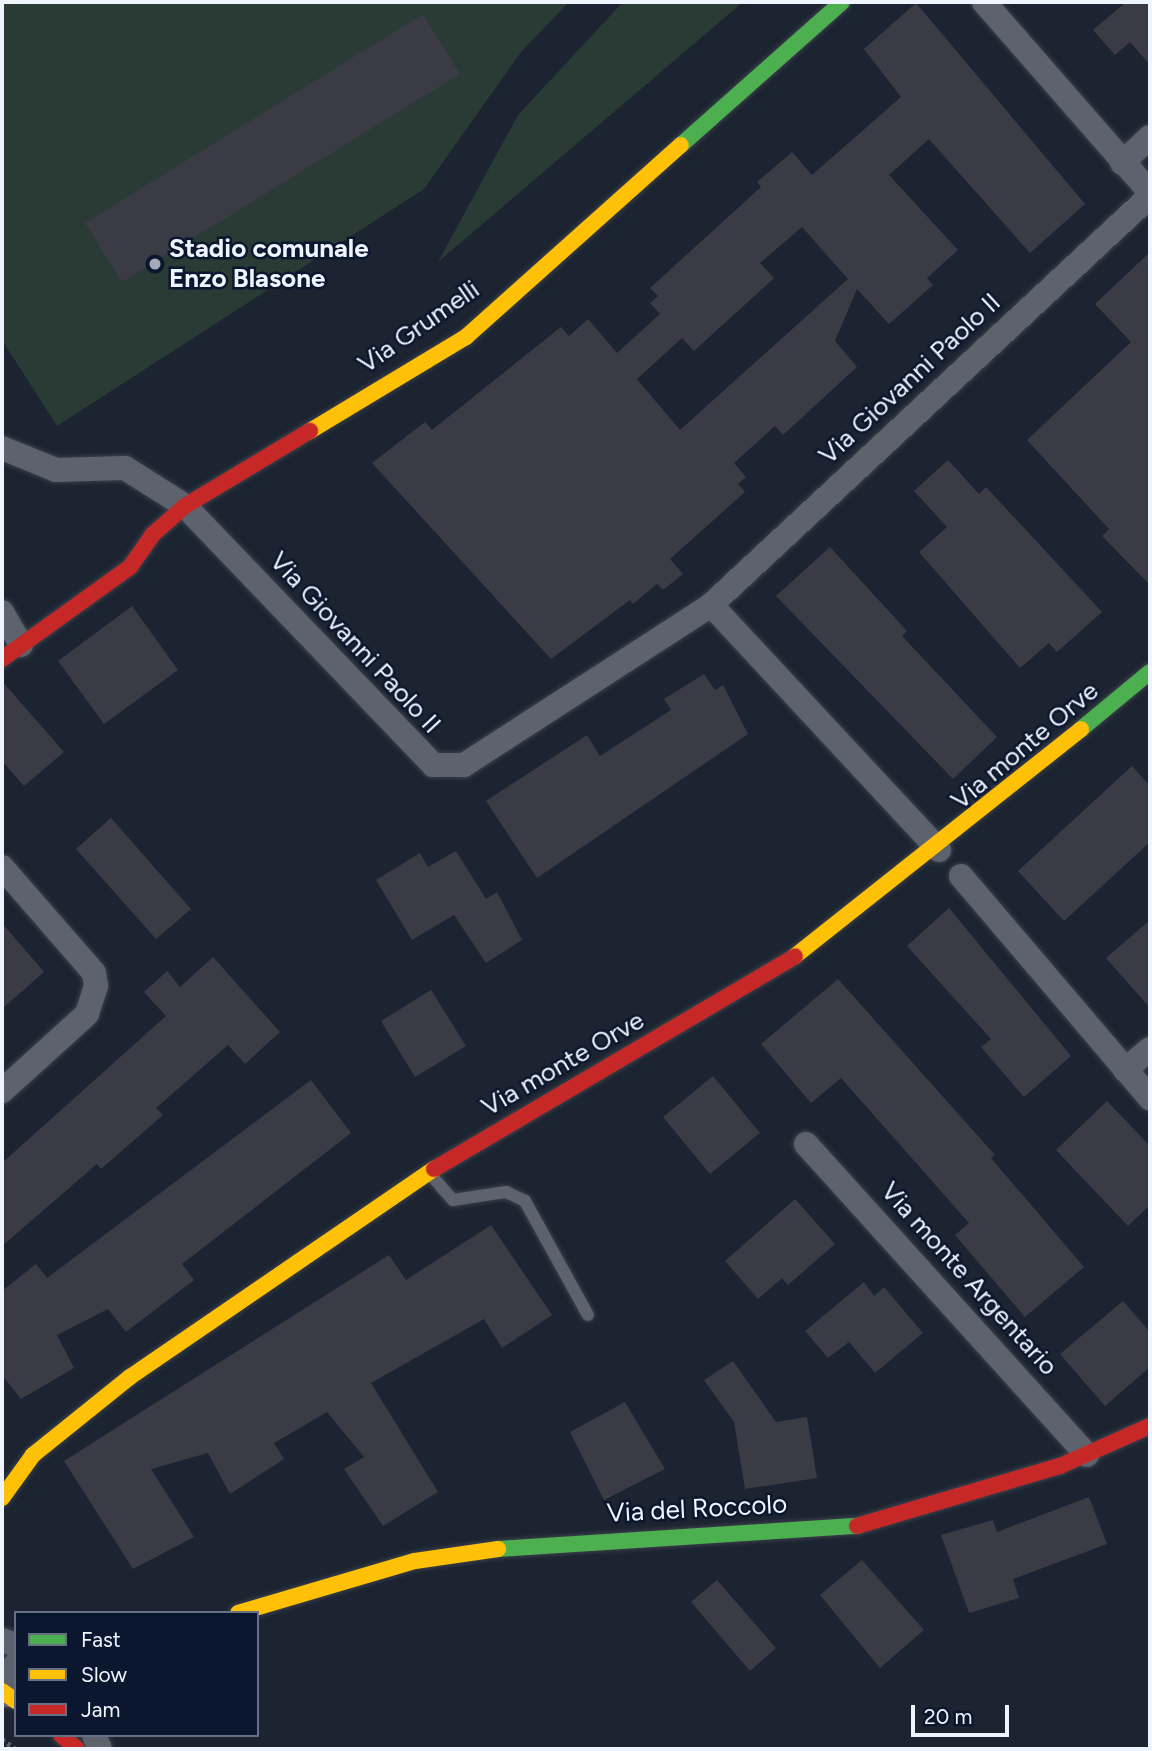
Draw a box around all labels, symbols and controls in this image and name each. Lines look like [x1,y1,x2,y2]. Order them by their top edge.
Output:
place label: Stadio comunale Enzo Blasone [169,233,369,294]
marker: Stadio comunale Enzo Blasone [147,256,163,272]
street label: Via Grumelli [352,274,486,380]
street label: Via Giovanni Paolo II [813,287,1007,471]
street label: Via Giovanni Paolo II [263,546,447,740]
street label: Via monte Orve [945,675,1105,817]
street label: Via monte Orve [476,1005,650,1123]
street label: Via monte Argentario [874,1176,1064,1382]
street label: Via del Roccolo [606,1489,788,1529]
legend [14,1611,259,1737]
text: Fast [81,1627,121,1652]
text: Slow [81,1662,127,1687]
scale bar [914,1692,1012,1736]
text: Jam [81,1697,120,1722]
text: 20 m [924,1704,972,1729]

